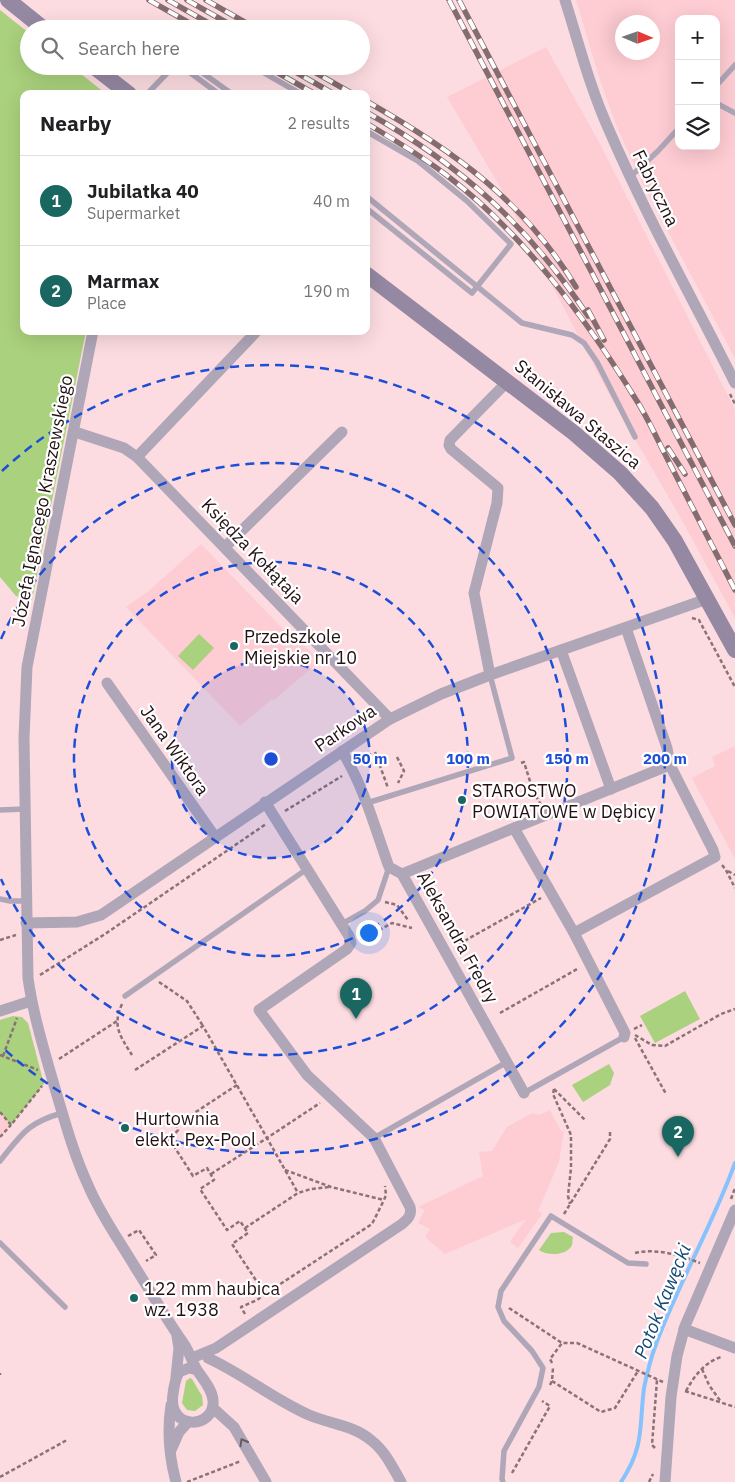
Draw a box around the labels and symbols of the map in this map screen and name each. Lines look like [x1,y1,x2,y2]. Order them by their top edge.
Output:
north arrow [615,15,660,60]
street label: Fabryczna [628,146,685,230]
street label: Stanisława Staszica [510,354,646,474]
street label: Józefa Ignacego Kraszewskiego [6,373,78,629]
street label: Księdza Kołłątaja [197,493,310,609]
place label: Przedszkole Miejskie nr 10 [244,625,357,669]
marker: Przedszkole Miejskie nr 10 [228,640,240,652]
street label: Parkowa [310,699,381,757]
street label: Jana Wiktora [135,700,215,800]
text: 50 m [353,749,387,768]
text: 100 m [446,749,490,768]
text: 150 m [545,749,589,768]
text: 200 m [643,749,687,768]
centre of rings [262,750,280,768]
place label: STAROSTWO POWIATOWE w Dębicy [472,779,656,823]
marker: STAROSTWO POWIATOWE w Dębicy [456,794,468,806]
street label: Aleksandra Fredry [412,867,504,1007]
your location [356,920,382,946]
pin: 1 [340,978,372,1019]
place label: Hurtownia elekt. Pex-Pool [135,1107,256,1151]
pin: 2 [662,1116,694,1157]
marker: Hurtownia elekt. Pex-Pool [119,1122,131,1134]
water label: Potok Kawęcki [628,1239,696,1362]
place label: 122 mm haubica wz. 1938 [144,1277,280,1321]
marker: 122 mm haubica wz. 1938 [128,1292,140,1304]
one-way arrow [239,1438,249,1447]

